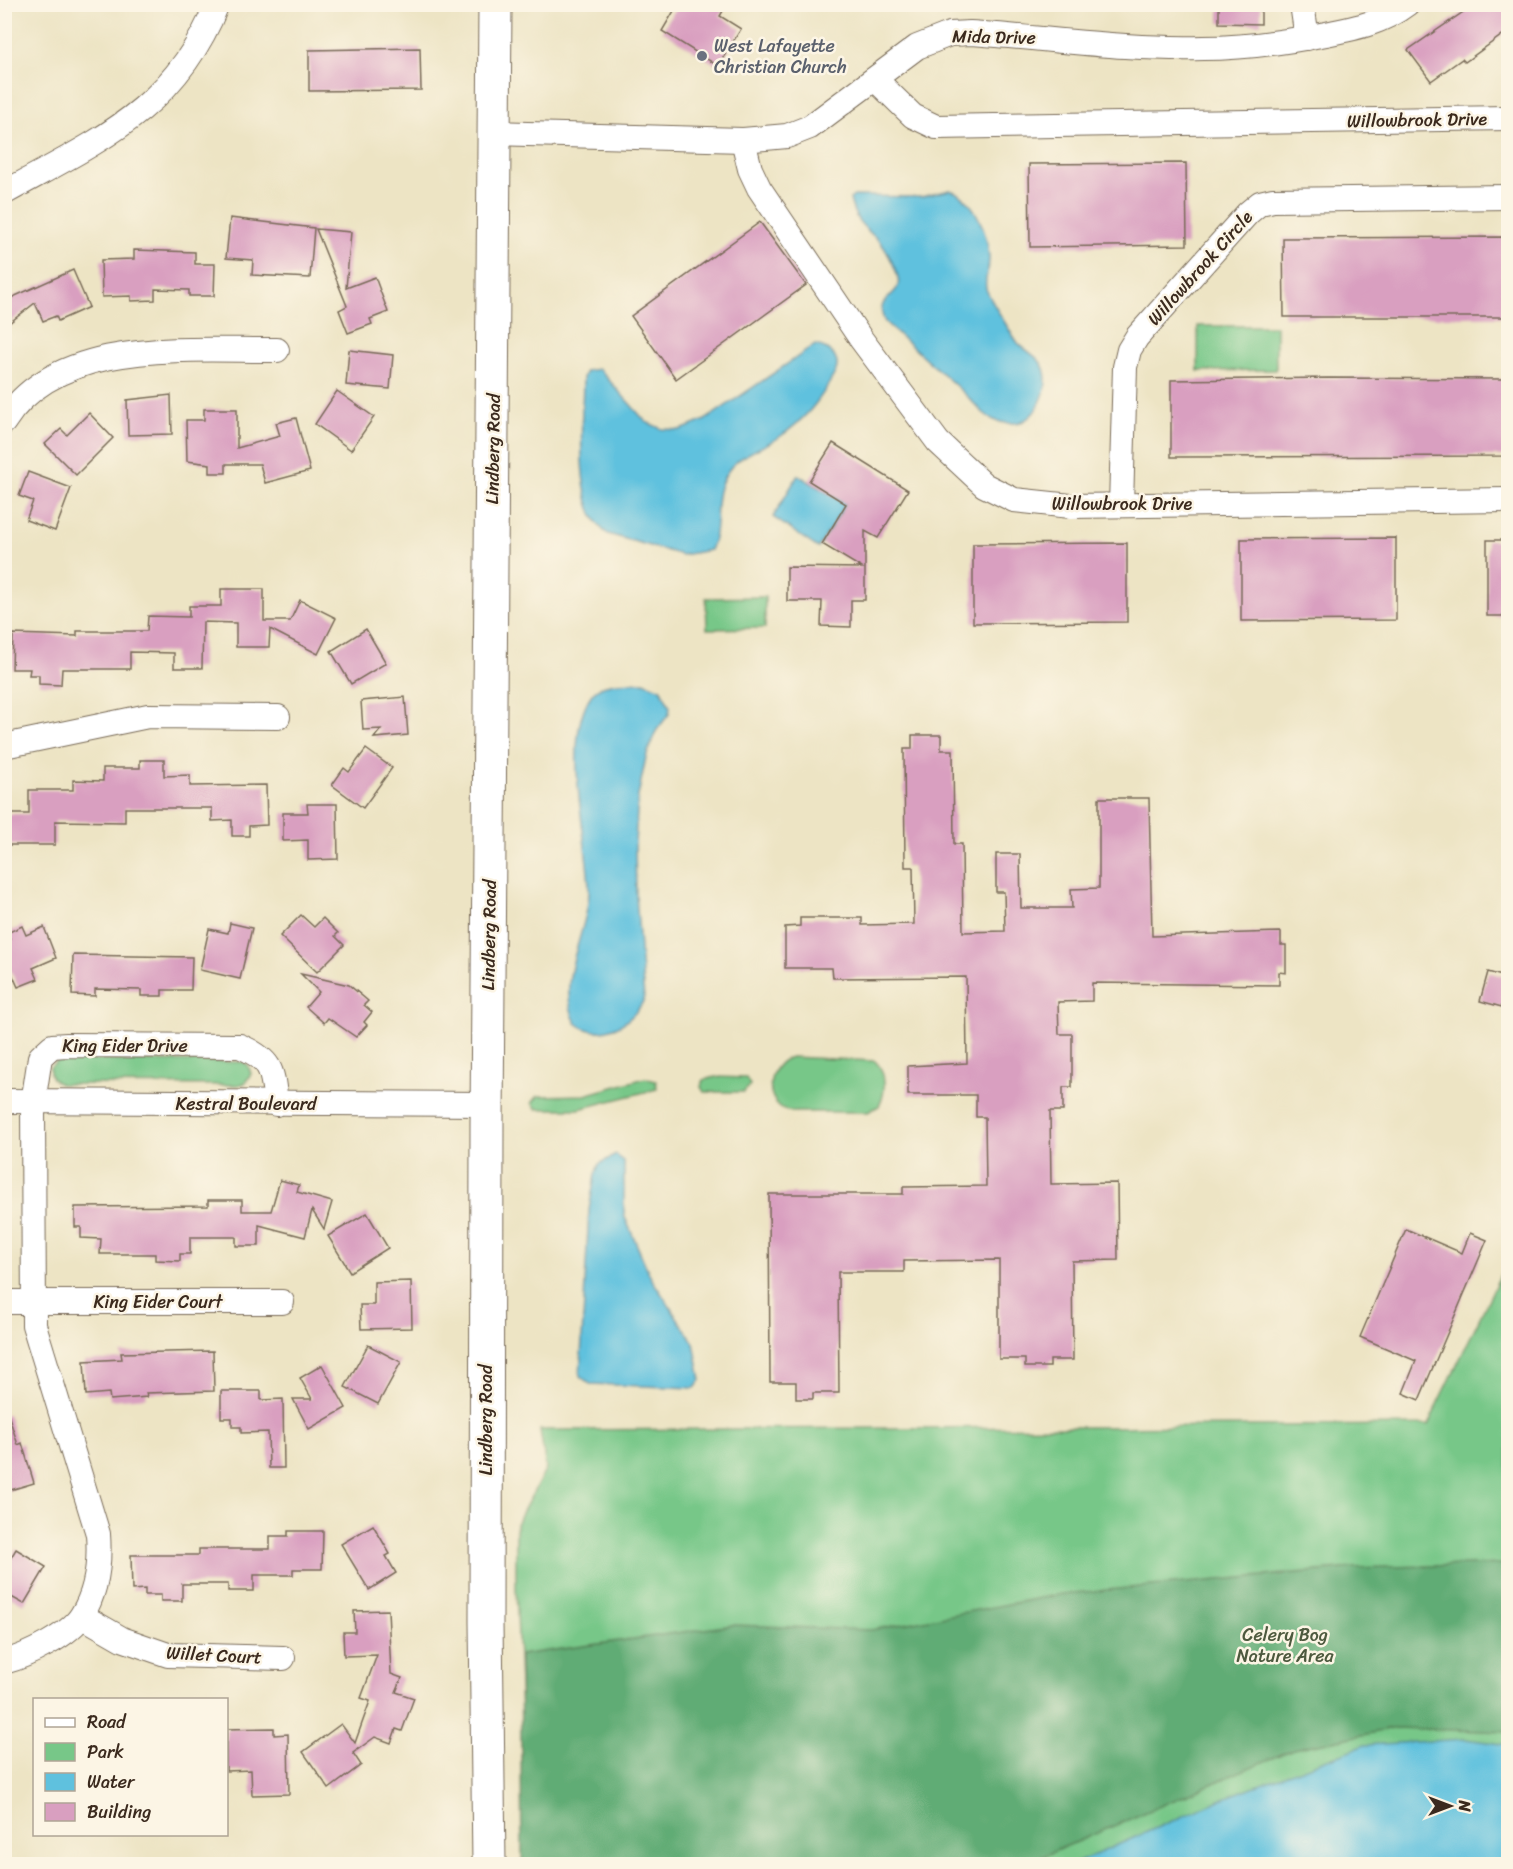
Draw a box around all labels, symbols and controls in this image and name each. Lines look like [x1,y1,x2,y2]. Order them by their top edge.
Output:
street label: Mida Drive [952,20,1036,54]
place label: West Lafayette Christian Church [714,30,847,83]
marker: West Lafayette Christian Church [695,49,709,63]
street label: Willowbrook Drive [1347,103,1488,137]
street label: Willowbrook Circle [1139,203,1261,333]
street label: Lindberg Road [476,392,510,505]
street label: Willowbrook Drive [1052,488,1193,520]
street label: Lindberg Road [472,878,506,991]
street label: King Eider Drive [62,1030,188,1062]
street label: Kestral Boulevard [175,1088,318,1120]
street label: King Eider Court [93,1286,223,1318]
street label: Lindberg Road [470,1363,502,1475]
park label: Celery Bog Nature Area [1236,1619,1335,1672]
street label: Willet Court [166,1637,263,1673]
legend [33,1698,228,1836]
text: Road [87,1706,127,1738]
text: Park [87,1736,124,1768]
text: Water [87,1766,136,1798]
north arrow [1420,1776,1480,1836]
text: Building [87,1796,151,1828]
text: N [1450,1799,1479,1812]

